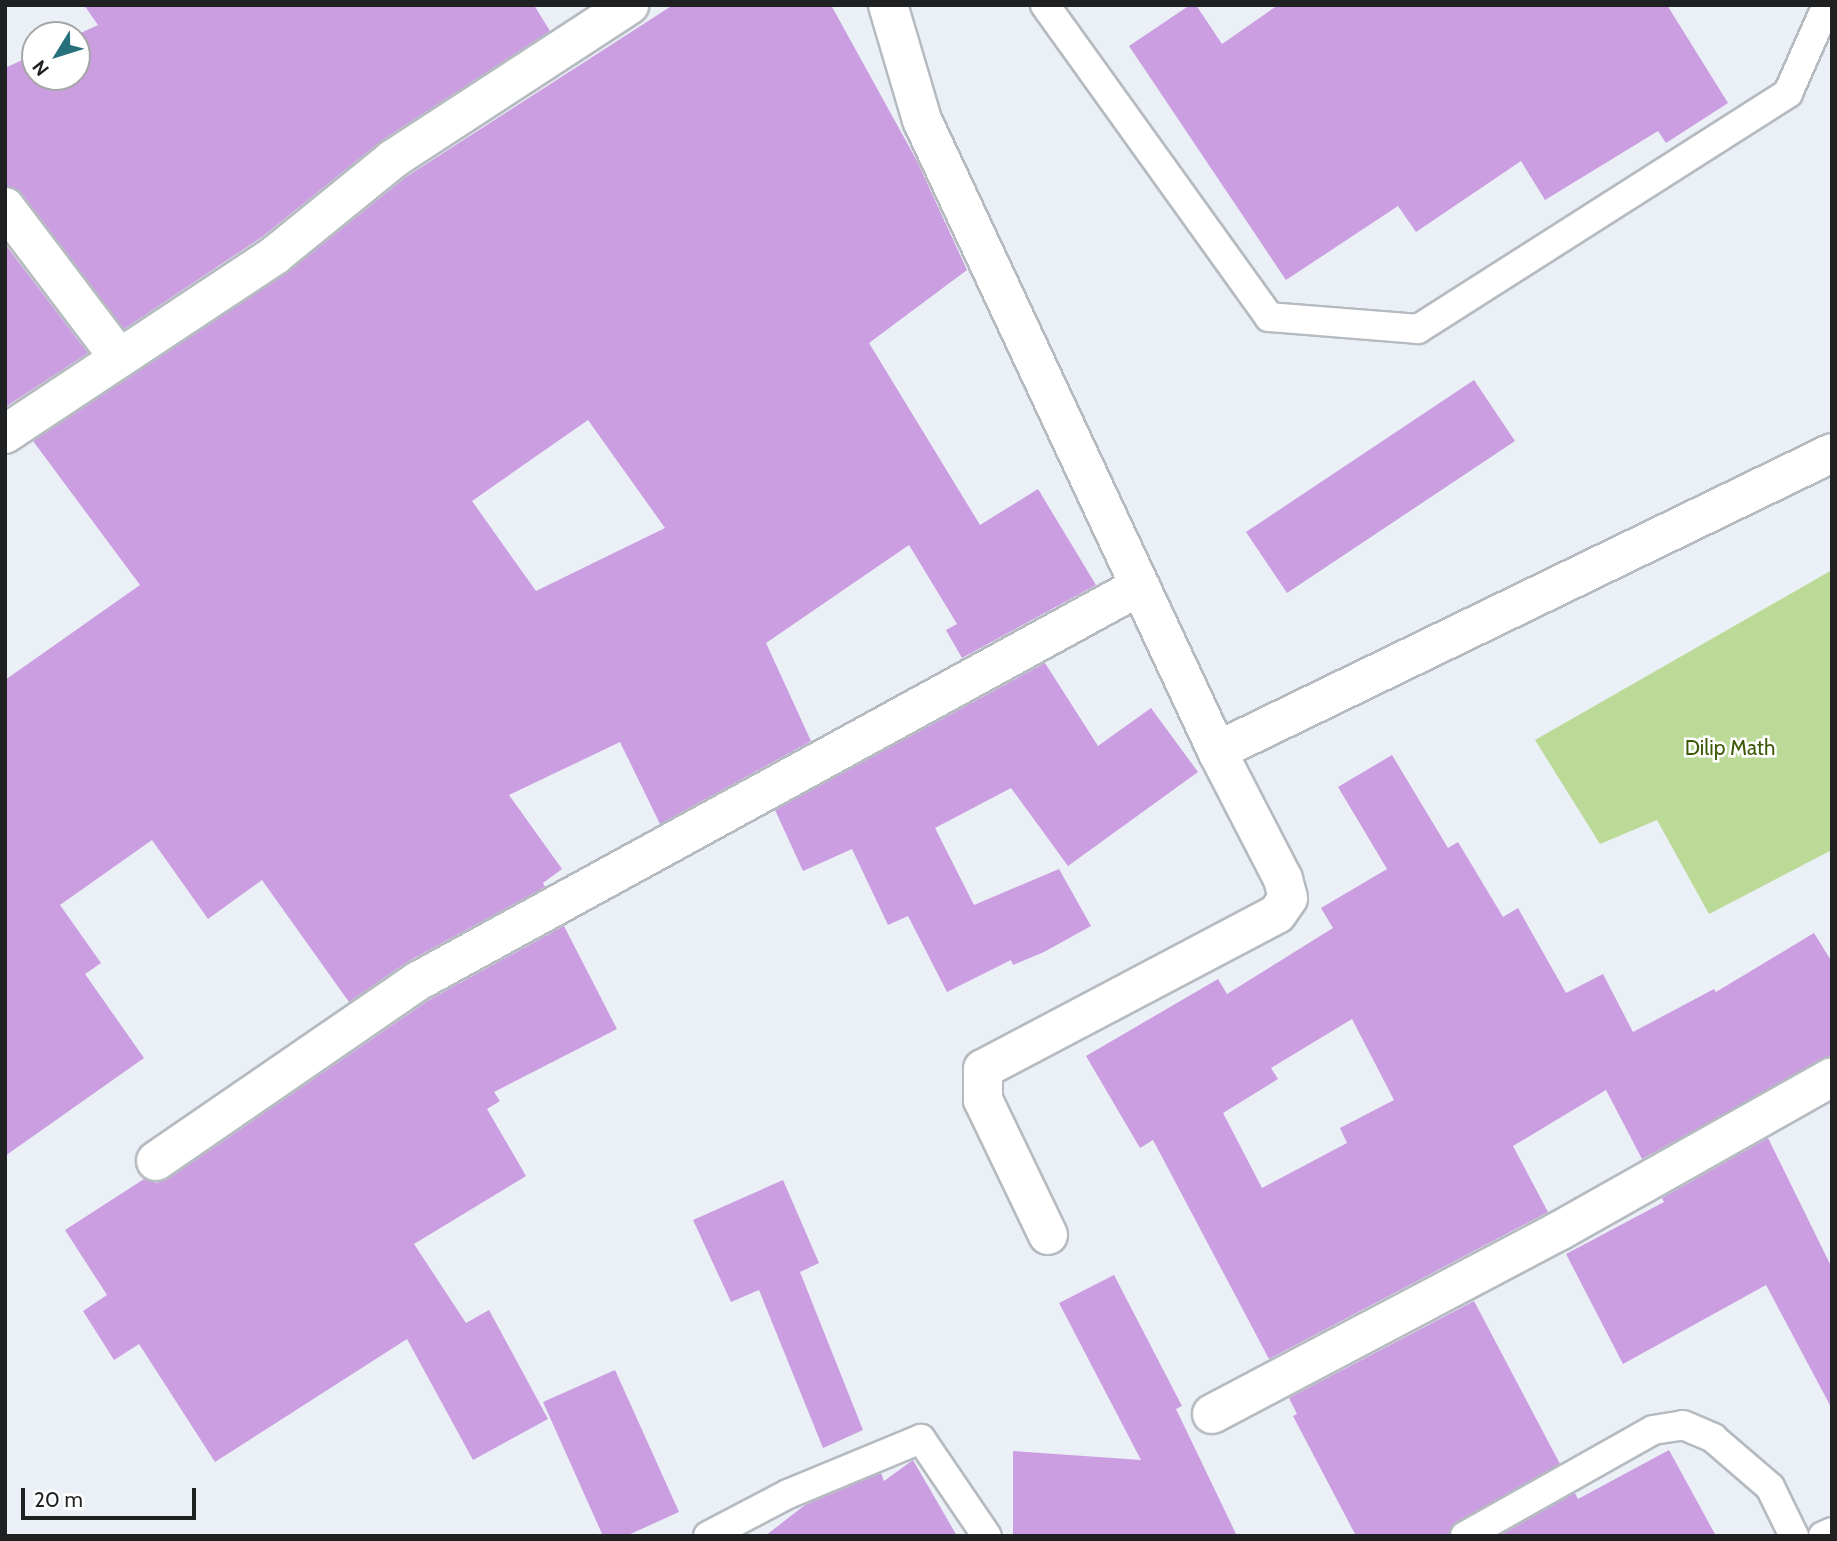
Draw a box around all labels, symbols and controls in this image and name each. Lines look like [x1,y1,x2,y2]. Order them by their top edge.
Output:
north arrow [21,21,91,91]
text: N [27,56,54,80]
park label: Dilip Math [1685,735,1775,761]
scale bar [24,1474,200,1518]
text: 20 m [34,1487,83,1512]

